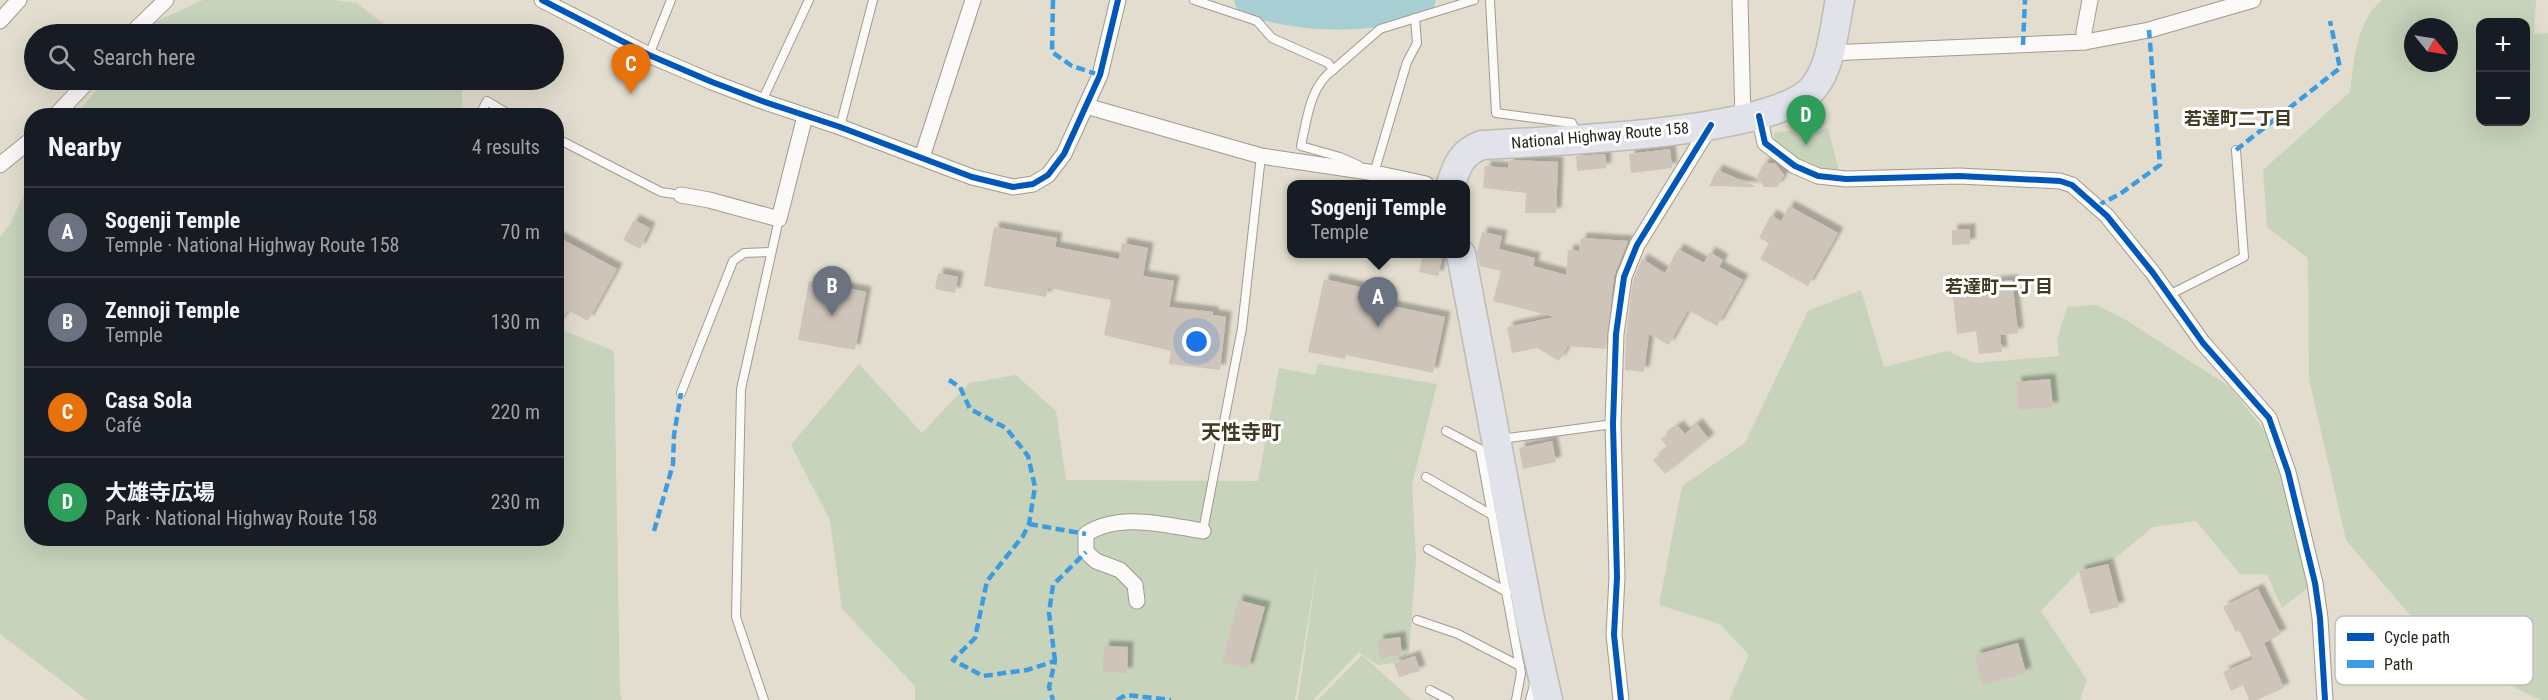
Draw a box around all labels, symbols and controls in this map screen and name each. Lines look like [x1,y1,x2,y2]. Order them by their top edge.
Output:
north arrow [2404,18,2458,72]
map controls [2476,18,2530,126]
button: + [2476,18,2530,72]
search box [24,24,564,90]
icon: search [45,41,78,74]
pin: C [612,44,650,94]
text: Search here [93,45,195,70]
button: − [2476,72,2530,126]
pin: D [1786,96,1826,145]
district label: 若達町二丁目 [2184,108,2292,129]
street label: National Highway Route 158 [1510,118,1690,153]
text: Nearby [48,132,122,162]
text: 4 results [472,135,540,159]
popup [1287,180,1470,258]
text: Sogenji Temple [1311,195,1446,220]
text: Sogenji Temple [105,208,240,233]
text: A [62,220,73,244]
text: 70 m [501,220,540,244]
text: Temple [1311,220,1369,244]
text: Temple · National Highway Route 158 [105,233,399,257]
pin: B [812,266,852,316]
district label: 若達町一丁目 [1945,276,2053,297]
pin: A [1358,278,1398,327]
text: Zennoji Temple [105,298,240,323]
text: B [62,310,73,334]
text: 130 m [491,310,540,334]
text: Temple [105,323,163,347]
your location [1182,327,1211,356]
text: Casa Sola [105,388,192,413]
text: C [62,400,73,424]
text: 220 m [491,400,540,424]
text: Café [105,413,141,437]
district label: 天性寺町 [1201,420,1281,444]
text: 大雄寺広場 [105,480,215,505]
text: D [62,490,73,514]
text: 230 m [491,490,540,514]
text: Park · National Highway Route 158 [105,506,377,530]
legend [2335,616,2533,685]
text: Cycle path [2384,628,2450,647]
text: Path [2384,655,2413,674]

